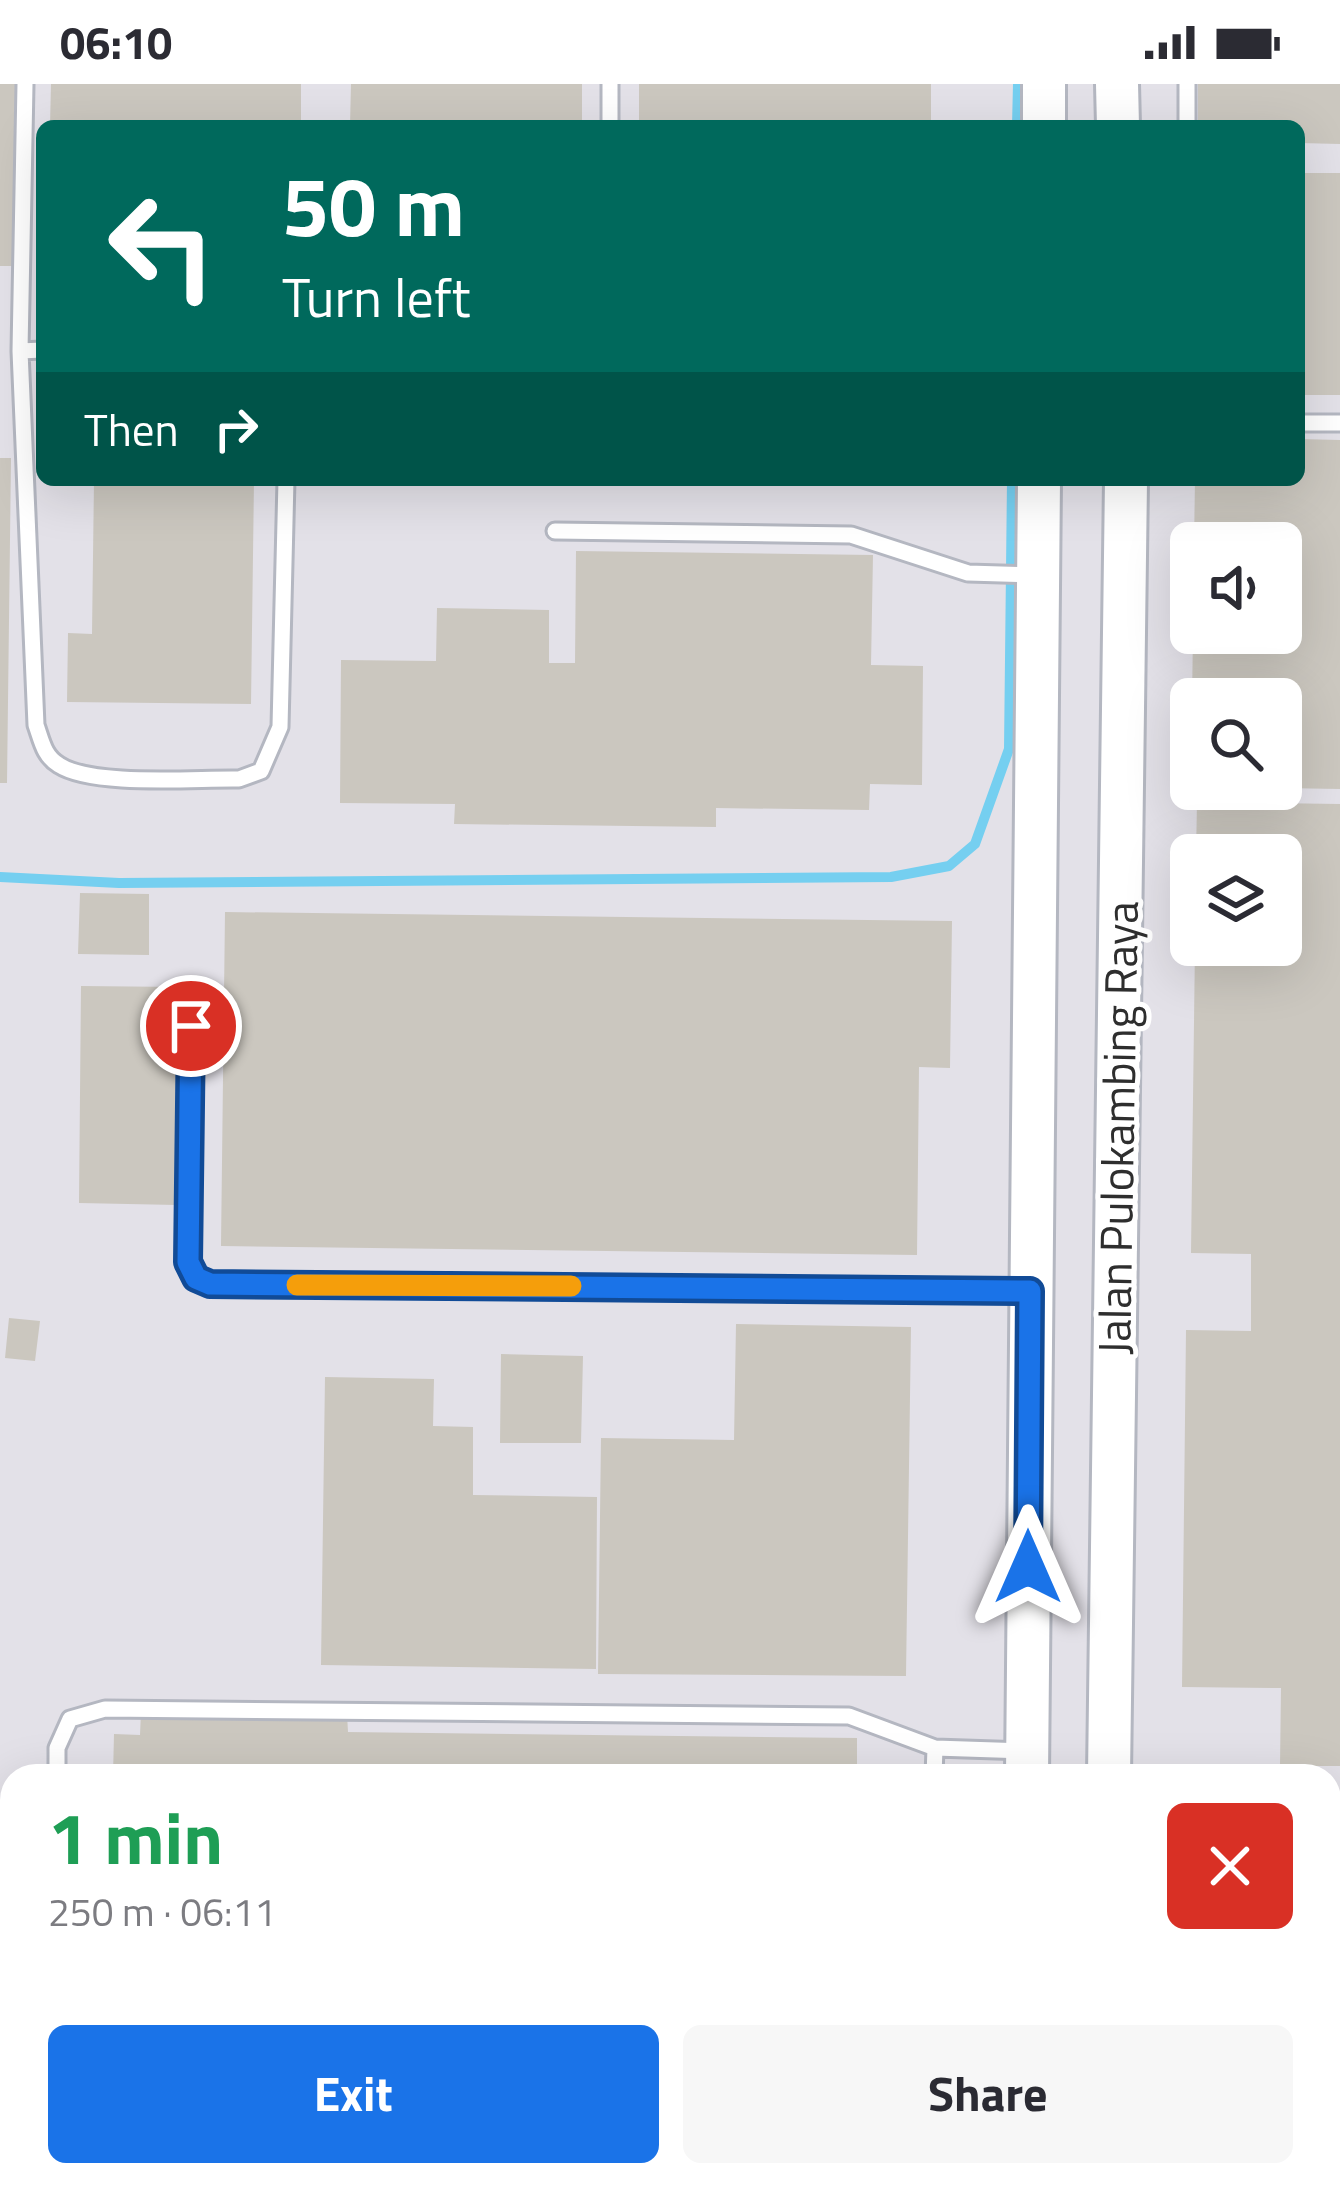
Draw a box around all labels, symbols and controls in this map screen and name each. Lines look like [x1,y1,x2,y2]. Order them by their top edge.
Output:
text: 06:10 [60,8,172,76]
text: 50 m [282,141,465,269]
icon: left [84,168,240,324]
text: Turn left [282,256,471,338]
text: Then [84,395,179,463]
icon: right [203,396,269,462]
map controls [1170,522,1302,966]
button: sound [1170,522,1302,654]
button: search [1170,678,1302,810]
button: layers [1170,834,1302,966]
street label: Jalan Pulokambing Raya [1079,901,1155,1355]
pin [140,975,242,1077]
icon: arrive [158,993,224,1059]
position arrow [965,1504,1091,1630]
text: 1 min [48,1782,223,1892]
button: close [1167,1803,1293,1929]
text: 250 m · 06:11 [48,1882,276,1941]
button: Exit [48,2025,659,2163]
button: Share [683,2025,1293,2163]

